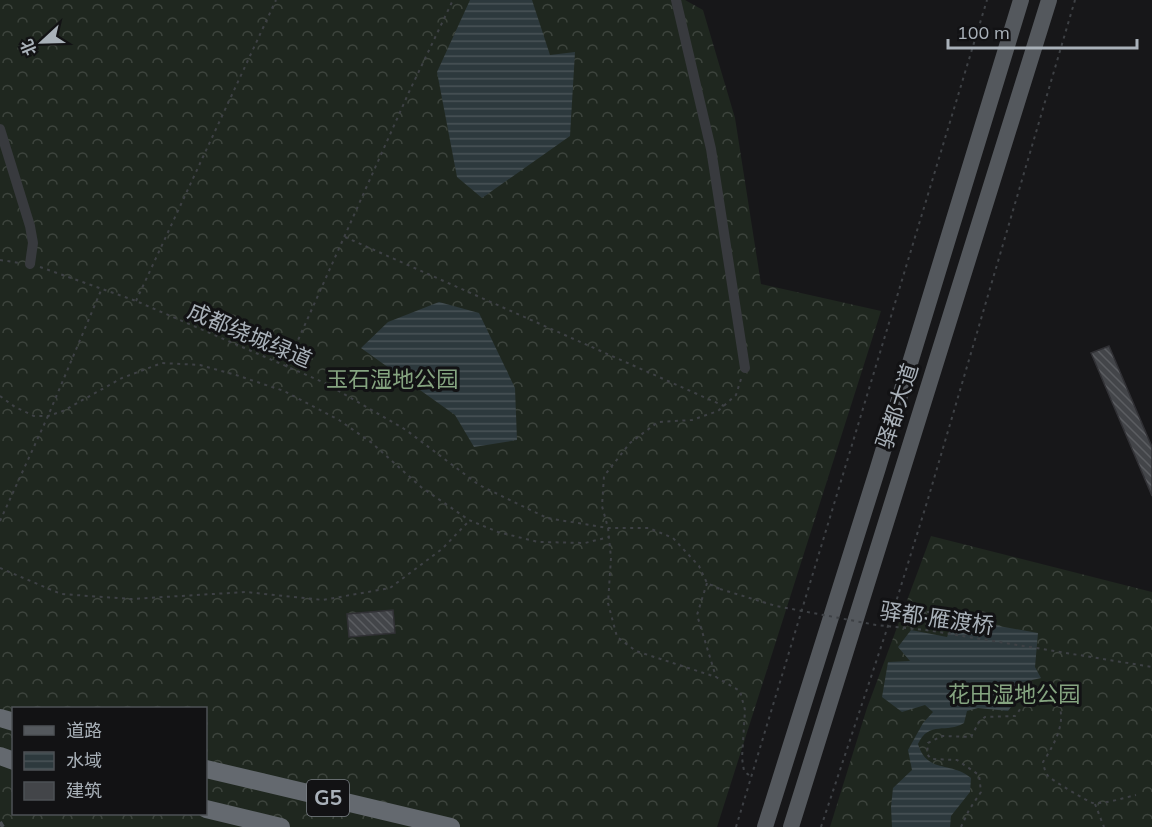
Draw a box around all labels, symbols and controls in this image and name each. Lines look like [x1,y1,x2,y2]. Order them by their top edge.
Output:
north arrow [12,12,72,72]
scale bar [948,12,1137,50]
text: 100 m [957,21,1010,44]
text: 北 [16,36,40,59]
street label: 成都绕城绿道 [184,296,316,374]
street label: 驿都大道 [870,360,924,452]
park label: 玉石湿地公园 [326,365,458,393]
street label: 驿都·雁渡桥 [878,596,996,640]
park label: 花田湿地公园 [948,680,1080,708]
legend [12,707,207,815]
text: 道路 [66,719,102,742]
text: 水域 [66,749,102,772]
text: 建筑 [66,779,102,802]
road number: G5 [307,780,349,816]

